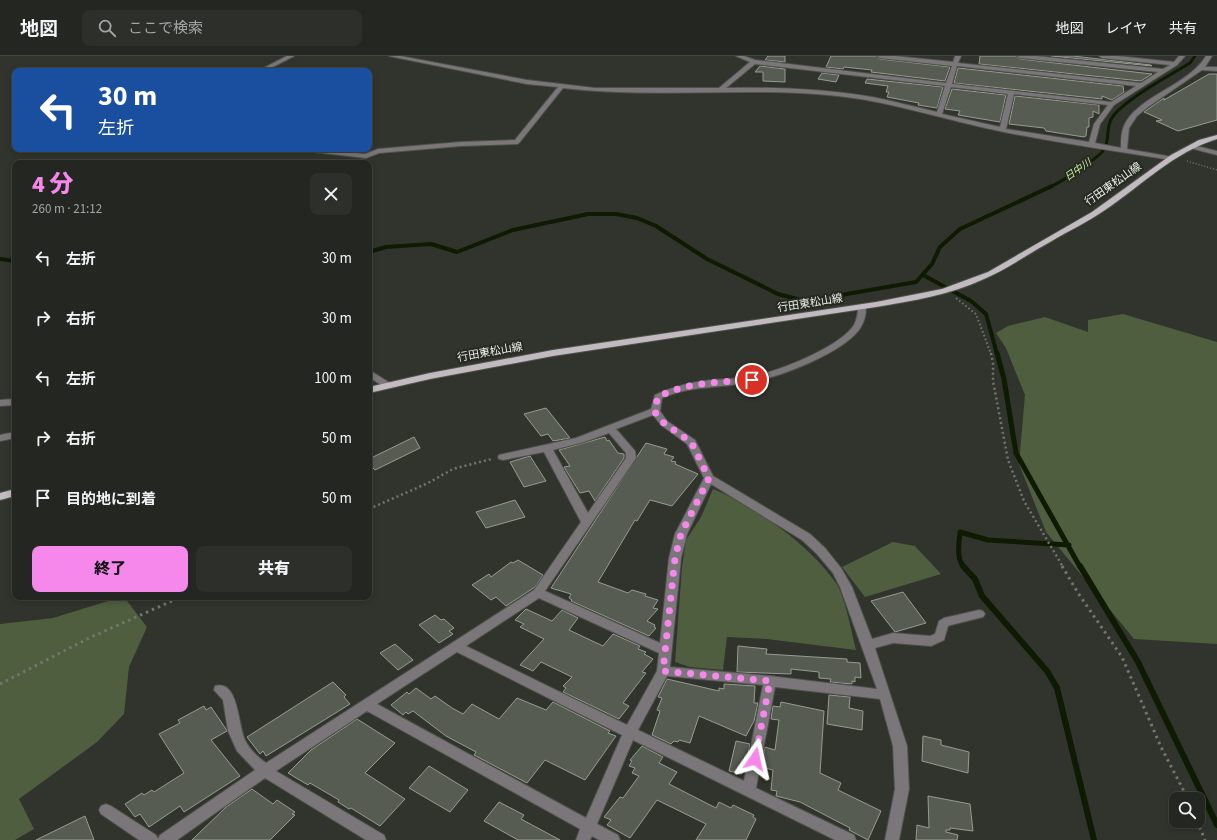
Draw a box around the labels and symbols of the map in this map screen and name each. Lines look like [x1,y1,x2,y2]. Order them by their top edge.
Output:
water label: 日中川 [1062,155,1095,184]
street label: 行田東松山線 [1082,159,1144,209]
street label: 行田東松山線 [776,290,844,316]
street label: 行田東松山線 [456,339,524,365]
pin [735,363,769,397]
position arrow [734,738,776,780]

